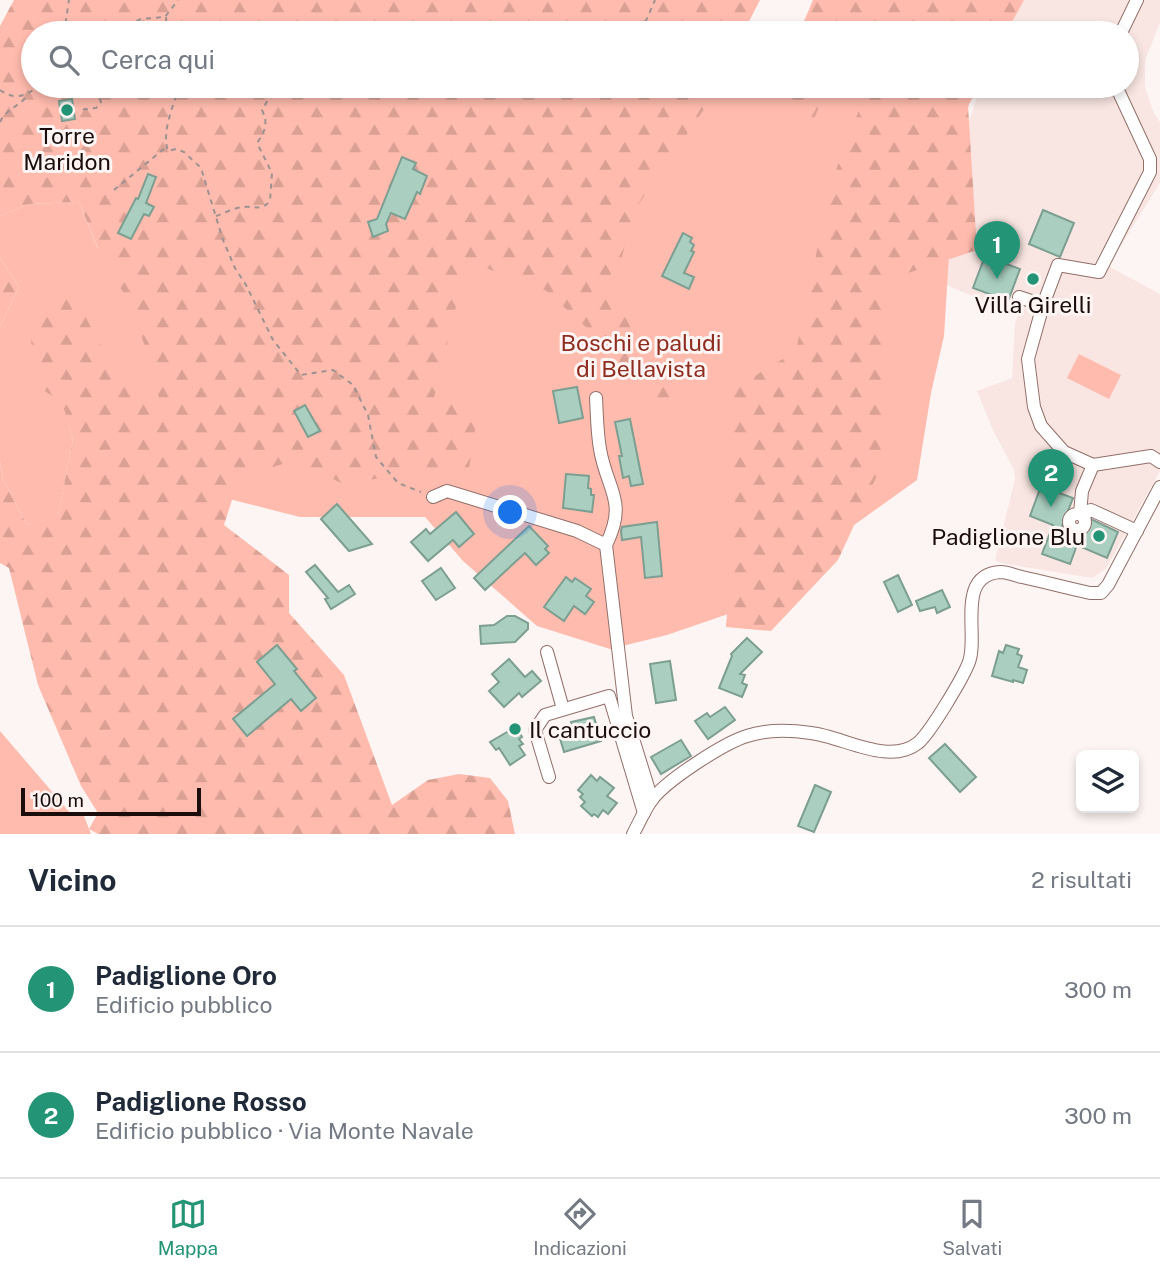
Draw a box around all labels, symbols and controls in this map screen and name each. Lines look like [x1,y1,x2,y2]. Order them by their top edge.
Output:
search box [21,21,1139,98]
icon: search [45,41,83,79]
text: Cerca qui [101,44,215,75]
marker: Torre Maridon [59,102,75,118]
place label: Torre Maridon [23,122,111,175]
pin: 1 [974,221,1020,279]
marker: Villa Girelli [1025,271,1041,287]
place label: Villa Girelli [975,291,1091,318]
park label: Boschi e paludi di Bellavista [561,329,721,382]
pin: 2 [1028,449,1074,507]
your location [493,495,527,529]
place label: Padiglione Blu [931,523,1085,550]
marker: Padiglione Blu [1091,528,1107,544]
place label: Il cantuccio [529,716,651,743]
marker: Il cantuccio [507,721,523,737]
map controls [1076,750,1139,813]
button: layers [1076,750,1139,813]
scale bar [21,785,201,817]
text: 100 m [32,789,84,811]
text: Vicino [28,862,117,898]
text: 2 risultati [1031,866,1132,893]
text: Padiglione Oro [95,960,277,991]
text: 1 [46,976,56,1003]
text: 300 m [1064,976,1132,1003]
text: Edificio pubblico [95,991,273,1018]
text: Padiglione Rosso [95,1086,307,1117]
text: 2 [44,1102,58,1129]
text: 300 m [1064,1102,1132,1129]
text: Edificio pubblico · Via Monte Navale [95,1117,474,1144]
tab: Mappa [158,1195,218,1259]
tab: Indicazioni [533,1195,627,1259]
tab: Salvati [942,1195,1002,1259]

